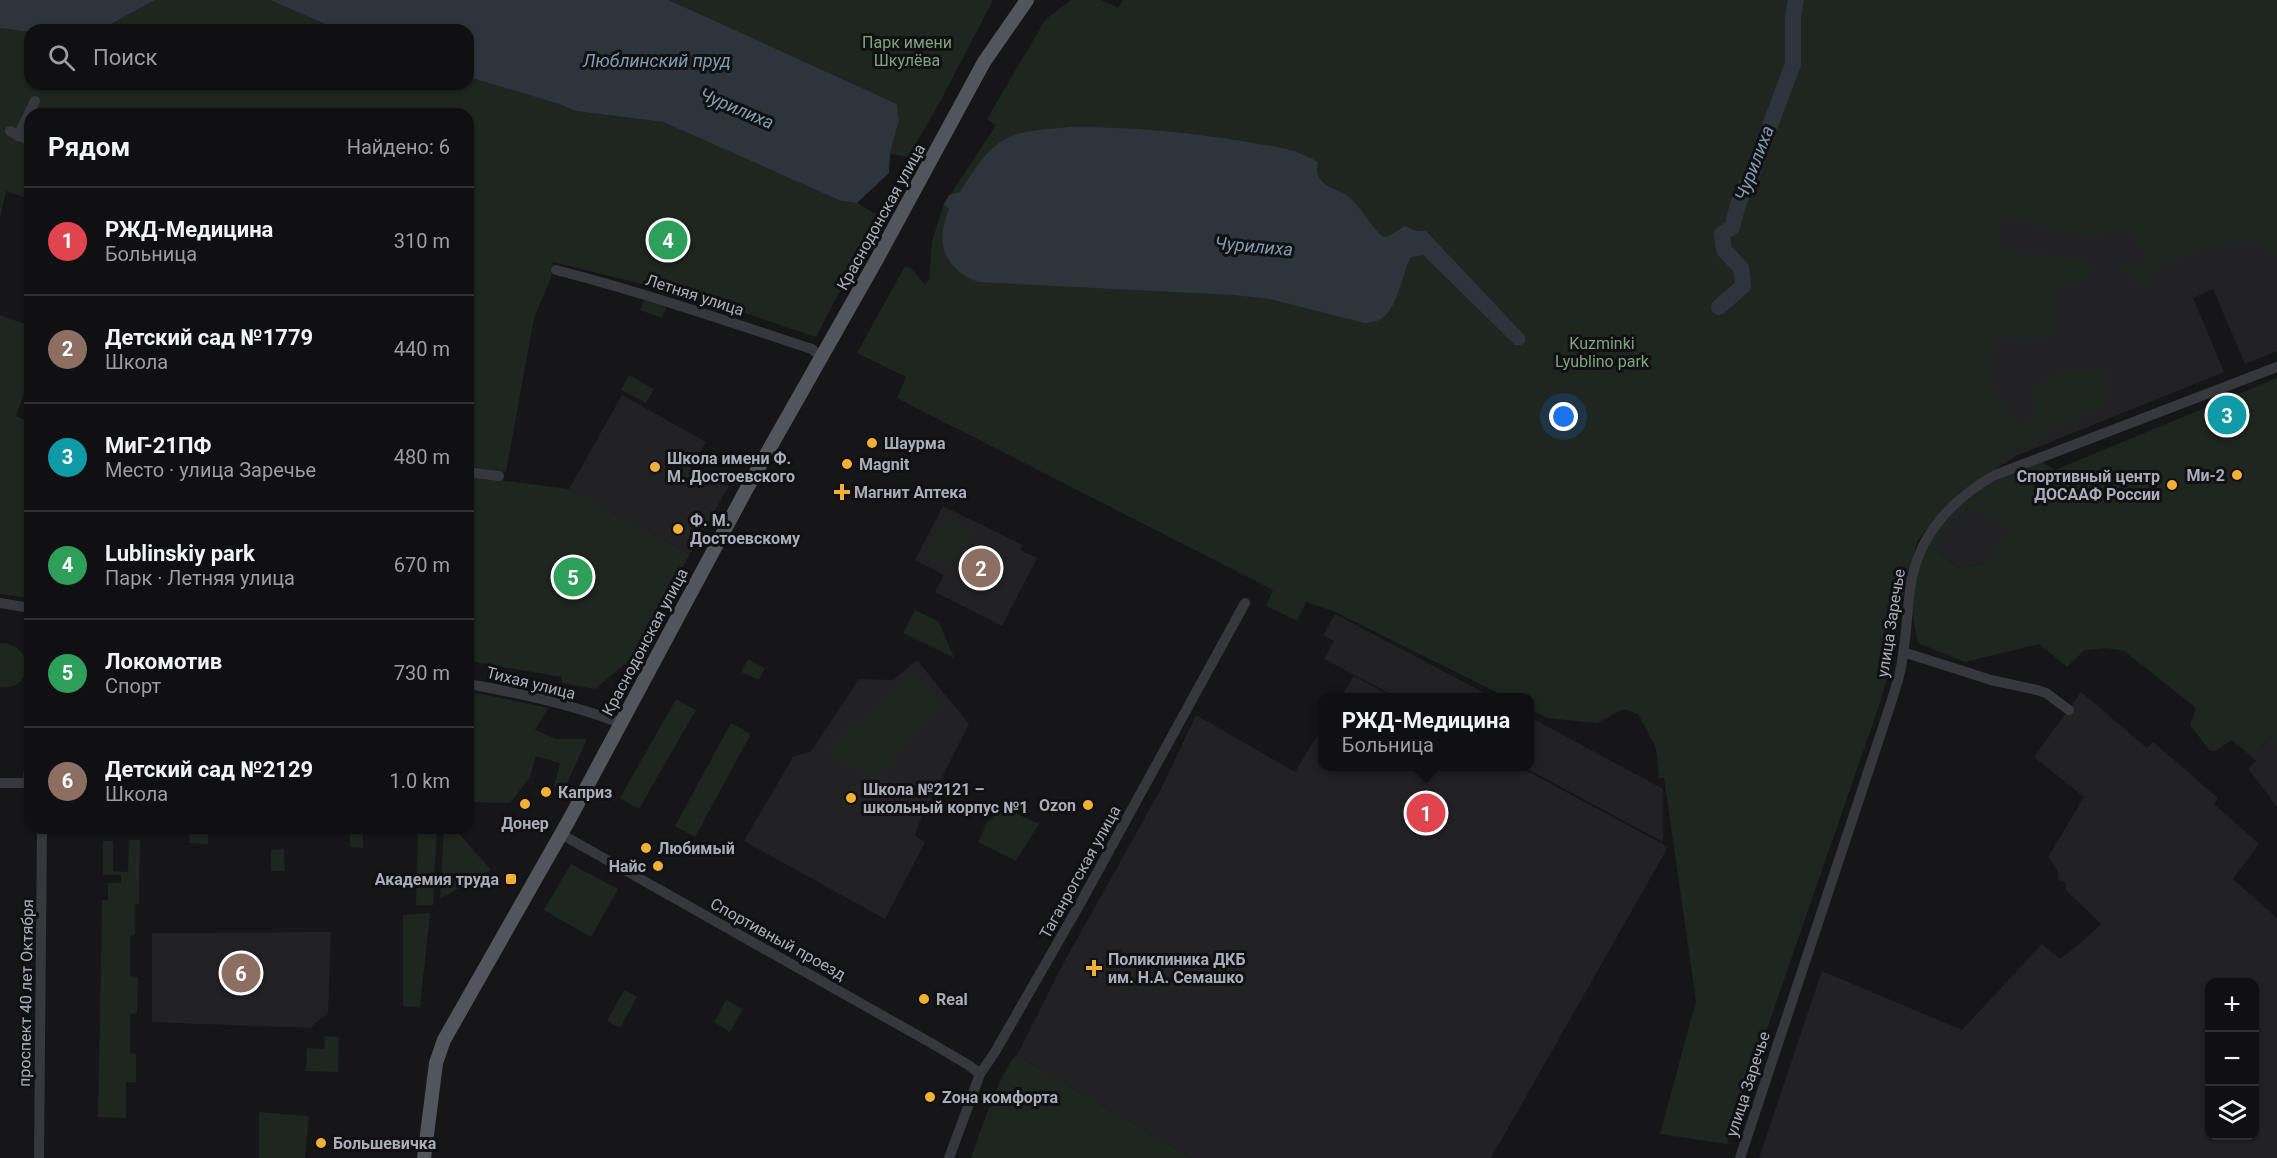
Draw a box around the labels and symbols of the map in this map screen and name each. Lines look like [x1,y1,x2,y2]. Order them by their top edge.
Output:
park label: Парк имени Шкулёва [862,33,952,70]
water label: Люблинский пруд [582,50,731,71]
water label: Чурилиха [697,83,777,133]
water label: Чурилиха [1730,123,1778,203]
street label: Краснодонская улица [833,141,929,293]
pin: 4 [648,218,688,262]
water label: Чурилиха [1214,232,1294,260]
street label: Летняя улица [644,270,746,320]
park label: Kuzminki Lyublino park [1555,334,1650,371]
pin: 3 [2208,392,2246,438]
your location [1549,402,1578,431]
place label: Шаурма [884,434,946,453]
marker: Шаурма [865,436,879,450]
place label: Школа имени Ф. М. Достоевского [667,449,795,486]
place label: Magnit [859,455,910,474]
marker: Magnit [840,457,854,471]
marker: Школа имени Ф. М. Достоевского [648,460,662,474]
place label: Ми-2 [2186,466,2225,485]
place label: Спортивный центр ДОСААФ России [2017,467,2160,504]
marker: Ми-2 [2230,468,2244,482]
marker: Спортивный центр ДОСААФ России [2165,478,2179,492]
place label: Магнит Аптека [854,483,967,502]
marker: Магнит Аптека [835,485,849,499]
place label: Ф. М. Достоевскому [690,511,801,548]
marker: Ф. М. Достоевскому [671,522,685,536]
pin: 2 [962,546,1000,590]
pin: 5 [554,554,592,600]
street label: Краснодонская улица [598,565,692,719]
street label: улица Заречье [1873,567,1909,679]
street label: Тихая улица [484,663,578,703]
place label: Школа №2121 – школьный корпус №1 [863,780,1029,817]
place label: Каприз [558,783,612,802]
marker: Каприз [539,785,553,799]
pin: 1 [1406,790,1446,836]
marker: Школа №2121 – школьный корпус №1 [844,791,858,805]
place label: Ozon [1039,796,1076,815]
marker: Донер [518,797,532,811]
marker: Ozon [1081,798,1095,812]
street label: Таганрогская улица [1036,802,1124,942]
place label: Донер [501,814,549,833]
place label: Любимый [658,839,735,858]
marker: Любимый [639,841,653,855]
place label: Найс [609,857,646,876]
marker: Найс [651,859,665,873]
place label: Академия труда [375,870,499,889]
marker: Академия труда [504,872,518,886]
street label: Спортивный проезд [707,894,849,984]
street label: проспект 40 лет Октября [15,899,37,1087]
pin: 6 [222,950,260,996]
place label: Поликлиника ДКБ им. Н.А. Семашко [1108,950,1245,987]
marker: Поликлиника ДКБ им. Н.А. Семашко [1085,959,1103,977]
place label: Real [936,990,968,1009]
marker: Real [917,992,931,1006]
street label: улица Заречье [1722,1029,1774,1139]
place label: Zона комфорта [942,1088,1059,1107]
marker: Zона комфорта [923,1090,937,1104]
place label: Большевичка [333,1134,437,1153]
marker: Большевичка [314,1136,328,1150]

